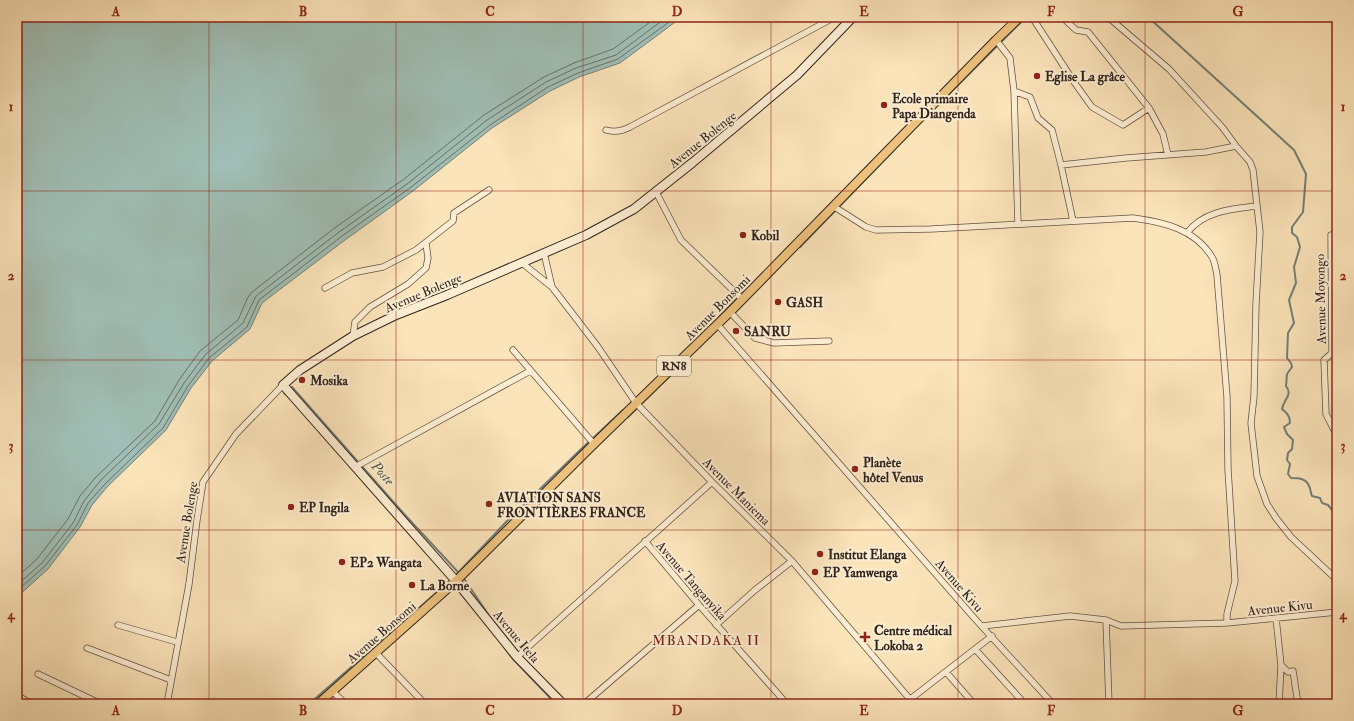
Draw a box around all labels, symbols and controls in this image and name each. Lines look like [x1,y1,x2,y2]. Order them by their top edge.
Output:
text: A [111,4,121,20]
text: B [299,4,307,20]
text: C [485,4,495,20]
text: D [672,4,683,20]
text: E [859,4,869,20]
text: F [1047,4,1056,20]
text: G [1233,4,1244,20]
place label: Eglise La grâce [1045,69,1126,86]
marker: Eglise La grâce [1032,71,1042,81]
place label: Ecole primaire Papa Diangenda [892,91,976,123]
text: 1 [9,99,14,115]
text: 1 [1341,99,1346,115]
marker: Ecole primaire Papa Diangenda [879,100,889,110]
street label: Avenue Bolenge [665,107,740,173]
place label: Kobil [751,228,780,244]
marker: Kobil [738,230,748,240]
street label: Avenue Moyongo [1312,254,1331,345]
text: 2 [8,268,15,284]
text: 2 [1340,268,1347,284]
street label: Avenue Bolenge [381,269,465,317]
street label: Avenue Bonsomi [681,271,754,345]
place label: GASH [786,295,823,311]
marker: GASH [773,297,783,307]
place label: SANRU [744,324,791,340]
marker: SANRU [731,326,741,336]
road number: RN8 [657,356,691,376]
place label: Mosika [309,373,349,389]
marker: Mosika [297,375,307,385]
text: 3 [9,438,14,454]
text: 3 [1341,438,1346,454]
street label: Avenue Maniema [698,454,774,529]
place label: Planète hôtel Venus [863,455,924,486]
water label: Poste [367,457,398,489]
marker: Planète hôtel Venus [850,464,860,474]
street label: Avenue Bolenge [172,480,201,565]
place label: AVIATION SANS FRONTIÈRES FRANCE [496,490,646,521]
marker: AVIATION SANS FRONTIÈRES FRANCE [484,499,494,509]
place label: EP Ingila [299,500,350,517]
marker: EP Ingila [286,502,296,512]
street label: Avenue Tanganyika [651,537,730,625]
place label: Institut Elanga [828,547,907,564]
marker: Institut Elanga [815,549,825,559]
place label: EP2 Wangata [350,555,422,572]
street label: Avenue Kivu [931,555,987,616]
marker: EP2 Wangata [337,557,347,567]
place label: EP Yamwenga [823,565,898,582]
marker: EP Yamwenga [810,567,820,577]
place label: La Borne [420,578,470,594]
marker: La Borne [407,580,417,590]
street label: Avenue Kivu [1246,597,1314,619]
street label: Avenue Bonsomi [343,598,420,668]
street label: Avenue Itela [489,606,543,667]
text: 4 [6,607,15,623]
text: 4 [1338,607,1347,623]
place label: Centre médical Lokoba 2 [874,623,953,654]
marker: Centre médical Lokoba 2 [859,631,871,643]
district label: MBANDAKA II [652,632,760,649]
text: A [111,703,121,719]
text: B [299,703,307,719]
text: C [485,703,495,719]
text: D [672,703,683,719]
text: E [859,703,869,719]
text: F [1047,703,1056,719]
text: G [1233,703,1244,719]

